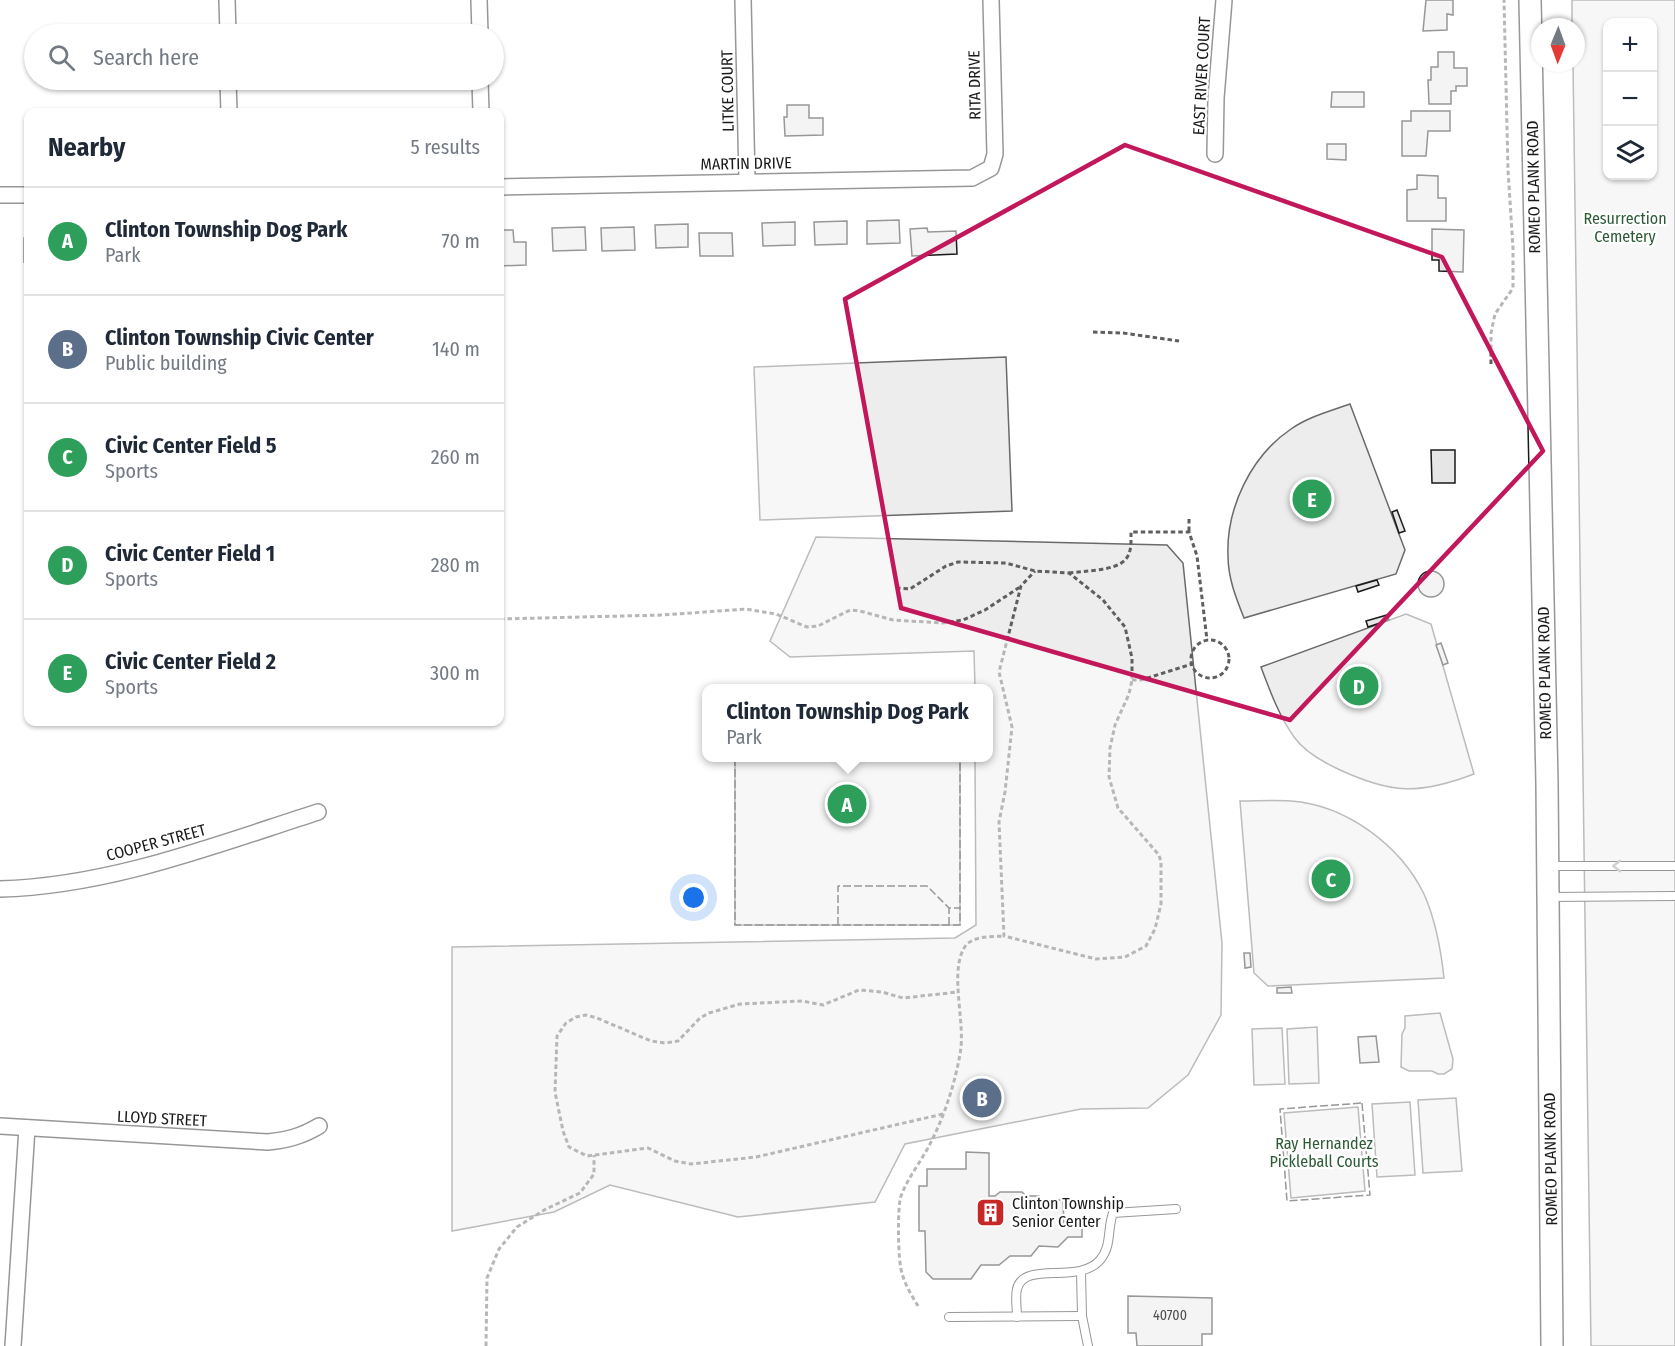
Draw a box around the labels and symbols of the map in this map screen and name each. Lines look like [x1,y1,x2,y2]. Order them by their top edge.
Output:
street label: EAST RIVER COURT [1189,16,1214,136]
north arrow [1531,18,1585,72]
street label: LITKE COURT [717,50,738,132]
street label: RITA DRIVE [964,50,985,120]
street label: ROMEO PLANK ROAD [1523,120,1544,254]
street label: MARTIN DRIVE [700,153,792,174]
park label: Resurrection Cemetery [1583,209,1667,246]
pin: E [1292,476,1332,522]
street label: ROMEO PLANK ROAD [1534,606,1555,740]
pin: D [1340,664,1378,708]
pin: A [828,782,866,826]
street label: COOPER STREET [104,820,209,865]
pin: C [1312,856,1350,902]
one-way arrow [1612,860,1621,872]
your location [679,883,708,912]
pin: B [962,1076,1002,1120]
street label: ROMEO PLANK ROAD [1540,1092,1561,1226]
street label: LLOYD STREET [116,1107,208,1130]
park label: Ray Hernandez Pickleball Courts [1269,1134,1379,1171]
place label: Clinton Township Senior Center [1012,1194,1124,1231]
building icon: Clinton Township Senior Center [975,1196,1007,1228]
house number: 40700 [1153,1307,1187,1324]

